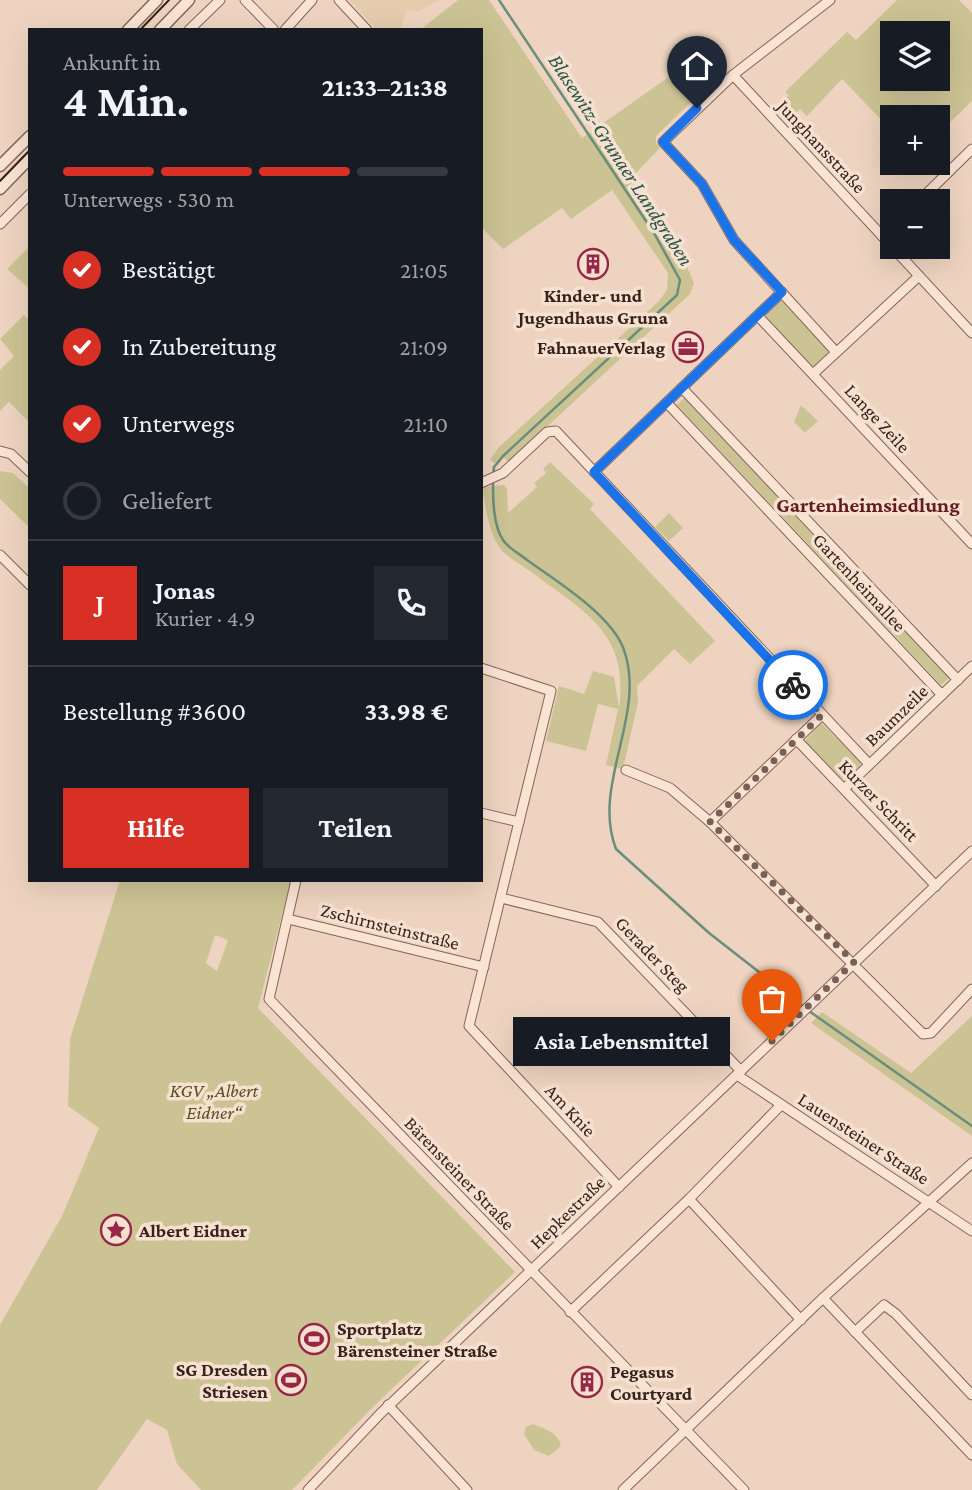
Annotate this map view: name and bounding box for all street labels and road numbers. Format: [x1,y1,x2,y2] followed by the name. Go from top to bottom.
[772,94,870,197] street label: Junghansstraße
[841,380,915,457] street label: Lange Zeile
[809,529,910,636] street label: Gartenheimallee
[861,680,932,750] street label: Baumzeile
[835,755,923,846] street label: Kurzer Schritt
[318,899,461,954] street label: Zschirnsteinstraße
[611,912,694,996] street label: Gerader Steg
[541,1080,600,1141] street label: Am Knie
[794,1088,933,1189] street label: Lauensteiner Straße
[400,1112,519,1234] street label: Bärensteiner Straße
[526,1171,609,1253] street label: Hepkestraße

